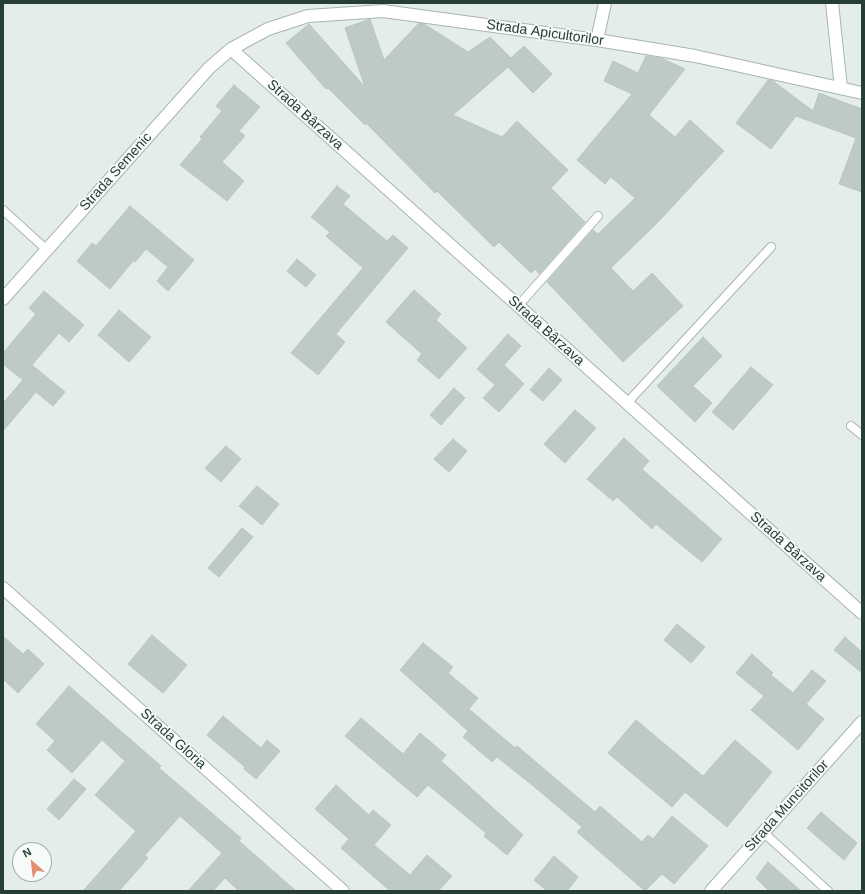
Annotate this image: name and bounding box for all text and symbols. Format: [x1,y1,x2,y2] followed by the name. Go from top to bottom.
[485,16,605,50] street label: Strada Apicultorilor
[264,76,346,154] street label: Strada Bârzava
[76,129,156,215] street label: Strada Semenic
[505,292,587,370] street label: Strada Bârzava
[747,508,829,586] street label: Strada Bârzava
[137,705,209,773] street label: Strada Gloria
[741,757,833,855] street label: Strada Muncitorilor
[12,842,52,882] north arrow
[21,845,33,859] text: N

